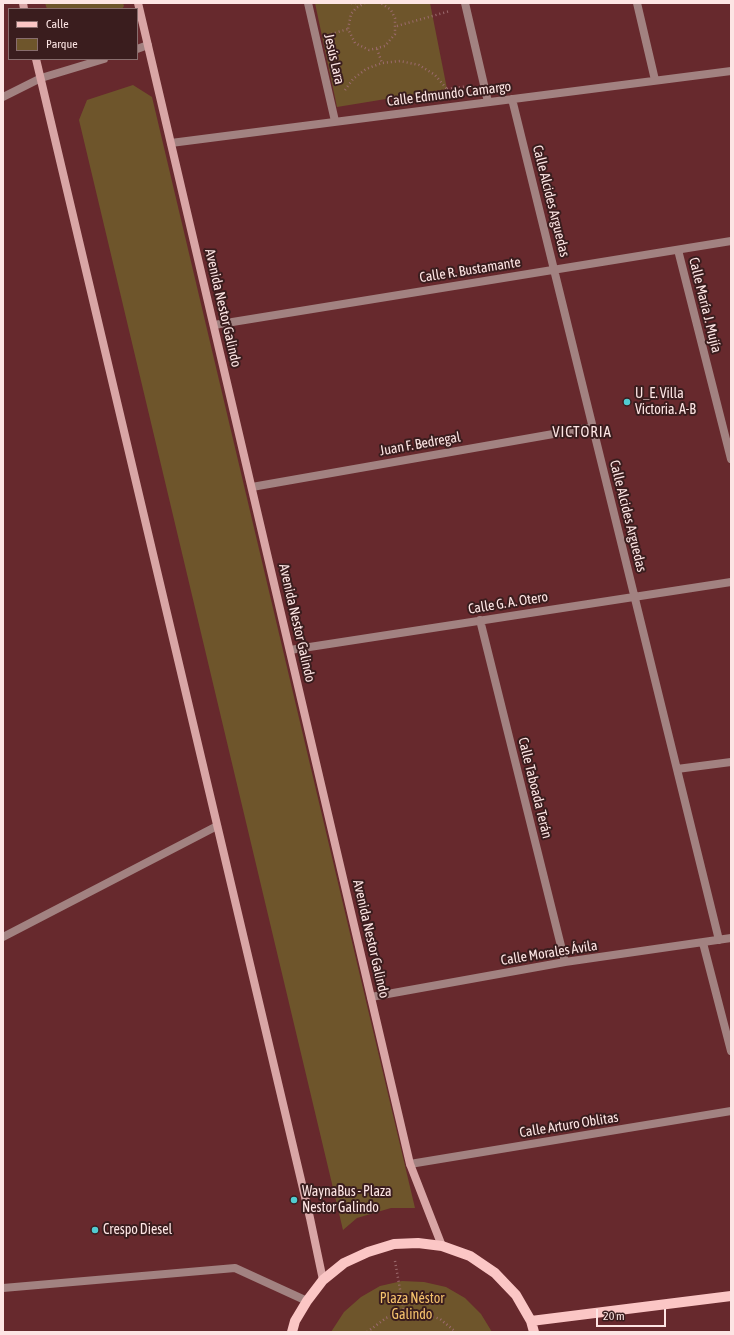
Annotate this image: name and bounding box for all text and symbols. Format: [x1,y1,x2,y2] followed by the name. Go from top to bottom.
[8,8,138,60] legend
[46,17,69,31] text: Calle
[320,32,348,86] street label: Jesús Lara
[46,37,78,51] text: Parque
[386,78,512,110] street label: Calle Edmundo Camargo
[529,143,573,259] street label: Calle Alcides Arguedas
[201,247,245,369] street label: Avenida Nestor Galindo
[418,254,522,286] street label: Calle R. Bustamante
[685,256,725,354] street label: Calle María J. Mujía
[635,386,696,418] place label: U_E. Villa Victoria. A-B
[622,397,632,407] marker: U_E. Villa Victoria. A-B
[552,423,612,441] district label: VICTORIA
[378,429,462,459] street label: Juan F. Bedregal
[606,458,650,574] street label: Calle Alcides Arguedas
[275,562,319,684] street label: Avenida Nestor Galindo
[467,588,549,618] street label: Calle G. A. Otero
[514,736,556,840] street label: Calle Taboada Terán
[349,878,393,1000] street label: Avenida Nestor Galindo
[500,937,598,969] street label: Calle Morales Ávila
[518,1109,620,1141] street label: Calle Arturo Oblitas
[302,1184,392,1216] place label: WaynaBus - Plaza Nestor Galindo
[289,1195,299,1205] marker: WaynaBus - Plaza Nestor Galindo
[103,1222,172,1238] place label: Crespo Diesel
[90,1225,100,1235] marker: Crespo Diesel
[380,1291,444,1324] park label: Plaza Néstor Galindo
[598,1301,668,1327] scale bar
[603,1309,625,1323] text: 20 m

